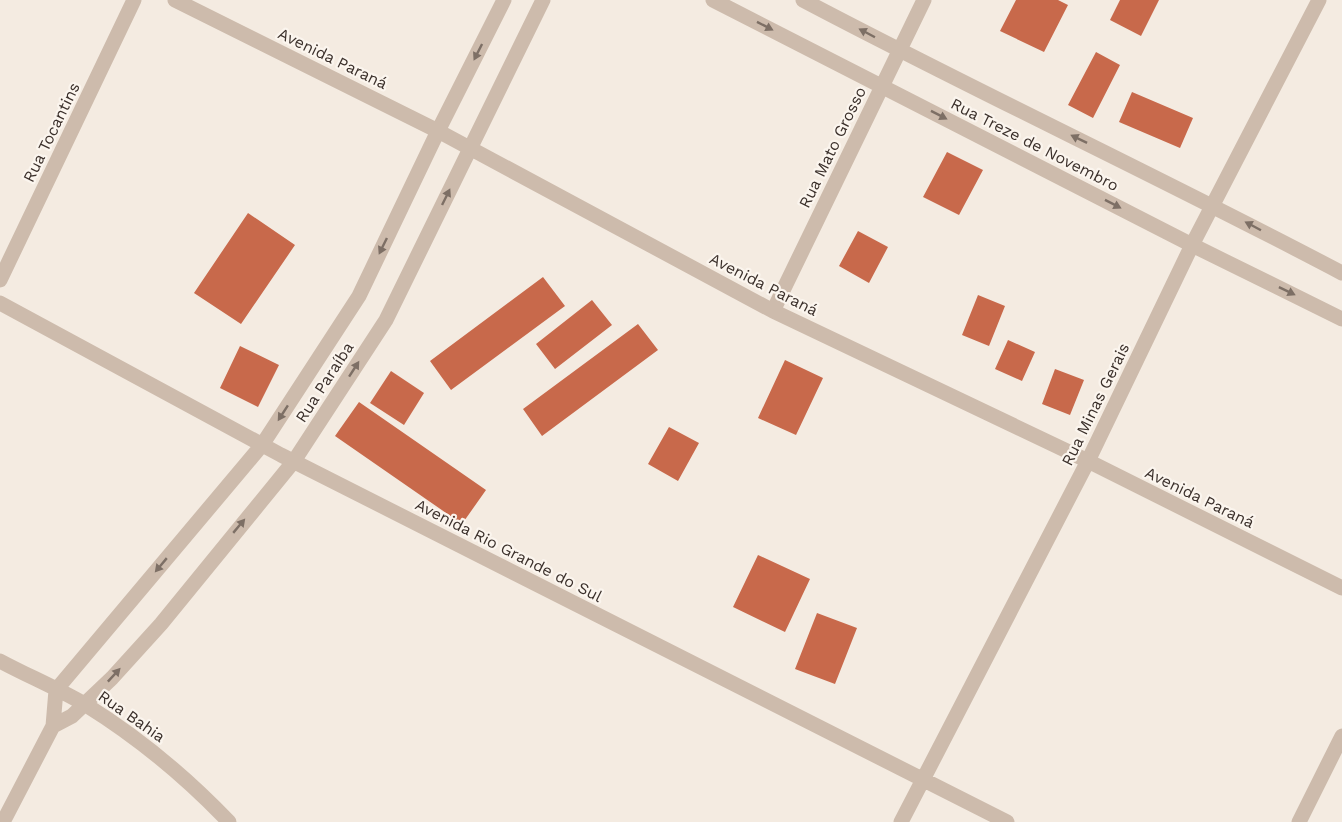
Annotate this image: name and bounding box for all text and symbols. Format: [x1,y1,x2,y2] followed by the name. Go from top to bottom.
[757,22,774,31] one-way arrow
[275,24,390,93] street label: Avenida Paraná
[858,28,875,38] one-way arrow
[473,44,482,61] one-way arrow
[19,79,84,185] street label: Rua Tocantins
[795,84,870,211] street label: Rua Mato Grosso
[948,94,1122,195] street label: Rua Treze de Novembro
[931,110,948,120] one-way arrow
[1070,134,1087,144] one-way arrow
[441,189,450,206] one-way arrow
[1104,199,1121,209] one-way arrow
[1244,221,1261,231] one-way arrow
[378,238,387,255] one-way arrow
[706,249,821,320] street label: Avenida Paraná
[1278,287,1295,296] one-way arrow
[291,339,357,426] street label: Rua Paraíba
[1058,340,1133,469] street label: Rua Minas Gerais
[348,361,359,377] one-way arrow
[277,405,288,421] one-way arrow
[1142,463,1257,532] street label: Avenida Paraná
[412,495,606,606] street label: Avenida Rio Grande do Sul
[232,519,245,534] one-way arrow
[154,557,167,573] one-way arrow
[107,668,121,683] one-way arrow
[95,686,169,746] street label: Rua Bahia

